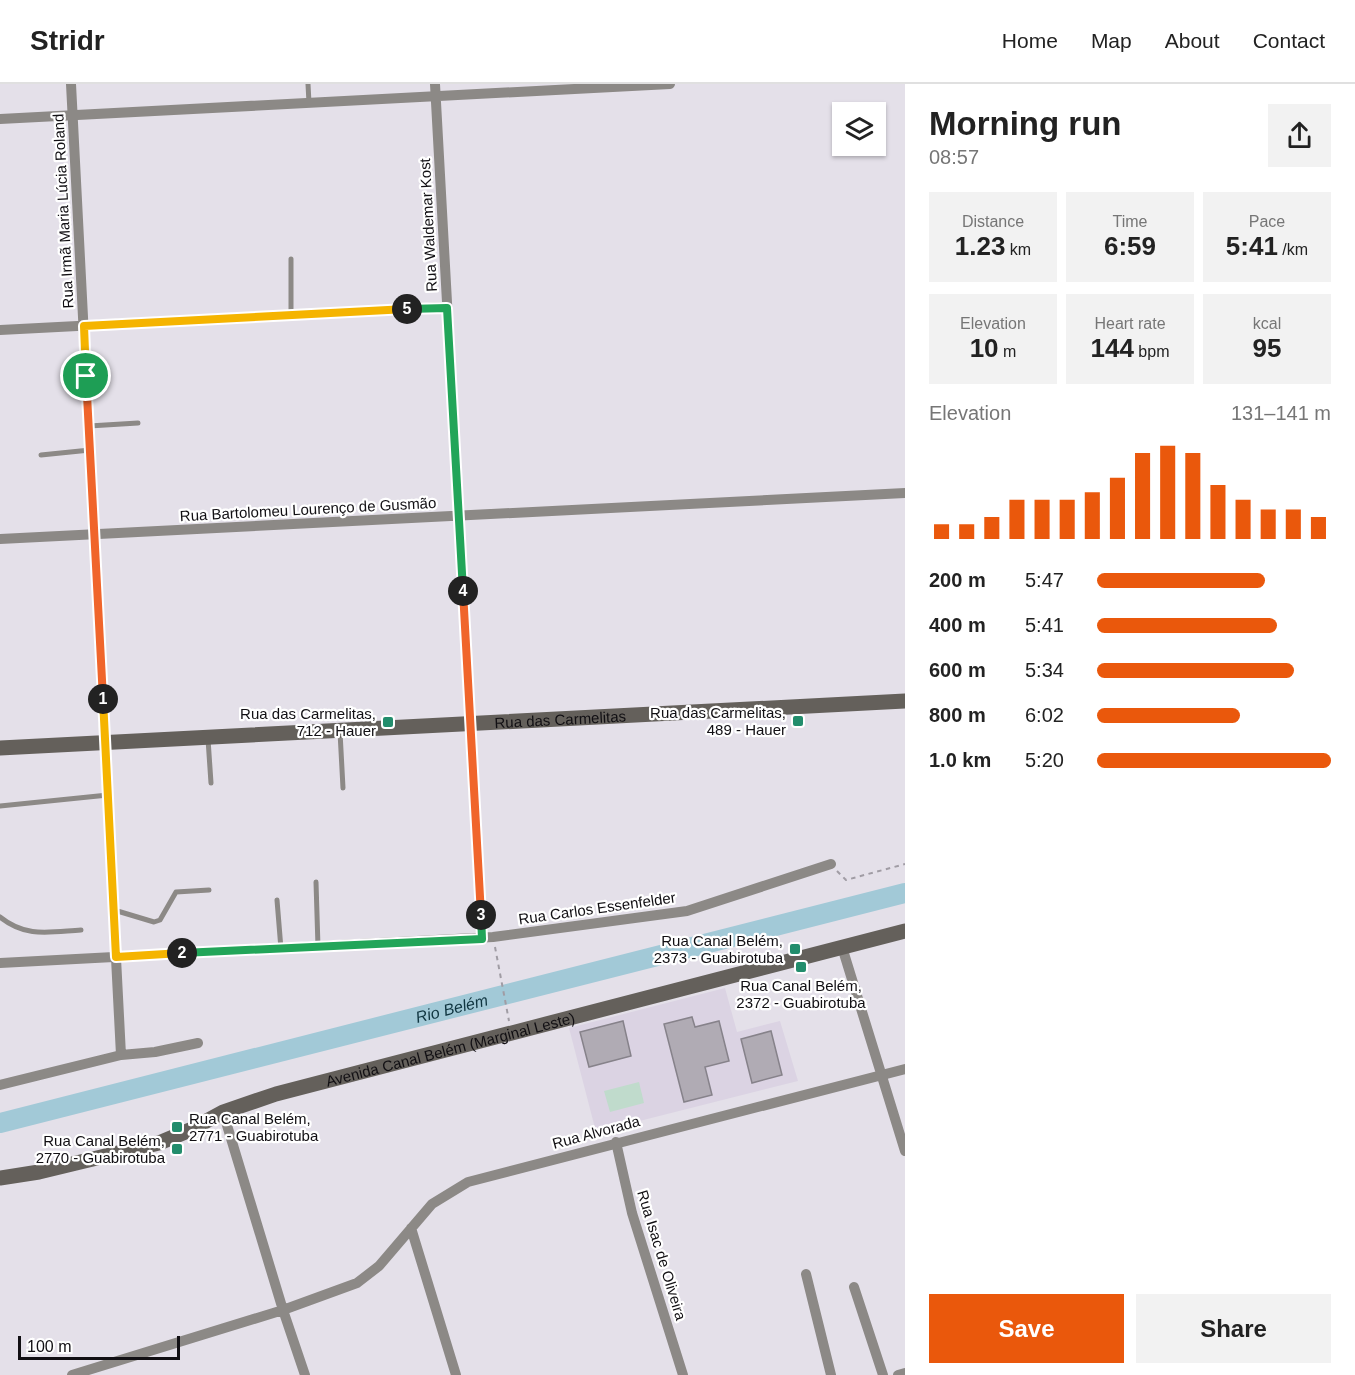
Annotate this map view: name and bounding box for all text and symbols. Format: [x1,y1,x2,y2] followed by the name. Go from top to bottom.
[30,25,105,56] text: Stridr
[1002,29,1058,52] text: Home
[1091,29,1132,52] text: Map
[1165,29,1220,52] text: About
[1253,29,1325,52] text: Contact
[832,102,886,156] map controls
[832,102,886,156] button: layers
[1268,104,1331,167] button: share
[929,105,1121,142] text: Morning run
[49,113,77,309] street label: Rua Irmã Maria Lúcia Roland
[929,146,979,168] text: 08:57
[416,157,440,292] street label: Rua Waldemar Kost
[962,213,1024,230] text: Distance
[1113,213,1147,230] text: Time
[1249,213,1285,230] text: Pace
[955,231,1005,261] text: 1.23
[1104,231,1156,261] text: 6:59
[1226,231,1278,261] text: 5:41
[1005,241,1031,258] text: km
[1278,241,1308,258] text: /km
[392,294,422,324] pin: 5
[403,300,411,317] text: 5
[960,315,1026,332] text: Elevation
[1094,315,1166,332] text: Heart rate
[1253,315,1281,332] text: kcal
[970,333,999,363] text: 10
[1091,333,1134,363] text: 144
[1253,333,1281,363] text: 95
[999,343,1016,360] text: m
[1134,343,1169,360] text: bpm
[60,350,111,401] pin
[69,359,102,392] icon: arrive
[929,402,1011,424] text: Elevation
[1231,402,1331,424] text: 131–141 m
[179,494,437,524] street label: Rua Bartolomeu Lourenço de Gusmão
[929,569,986,591] text: 200 m
[1025,569,1064,591] text: 5:47
[448,576,478,606] pin: 4
[459,582,467,599] text: 4
[929,614,986,636] text: 400 m
[1025,614,1064,636] text: 5:41
[929,659,986,681] text: 600 m
[1025,659,1064,681] text: 5:34
[88,684,118,714] pin: 1
[99,690,107,707] text: 1
[650,704,786,738] place label: Rua das Carmelitas, 489 - Hauer
[929,704,986,726] text: 800 m
[1025,704,1064,726] text: 6:02
[240,705,376,739] place label: Rua das Carmelitas, 712 - Hauer
[494,707,626,731] street label: Rua das Carmelitas
[791,714,805,728] marker: Rua das Carmelitas, 489 - Hauer
[381,715,395,729] marker: Rua das Carmelitas, 712 - Hauer
[929,749,991,771] text: 1.0 km
[1025,749,1064,771] text: 5:20
[517,889,677,927] street label: Rua Carlos Essenfelder
[466,900,496,930] pin: 3
[477,906,485,923] text: 3
[654,932,784,966] place label: Rua Canal Belém, 2373 - Guabirotuba
[167,938,197,968] pin: 2
[788,942,802,956] marker: Rua Canal Belém, 2373 - Guabirotuba
[178,944,186,961] text: 2
[794,960,808,974] marker: Rua Canal Belém, 2372 - Guabirotuba
[736,977,866,1011] place label: Rua Canal Belém, 2372 - Guabirotuba
[414,991,490,1026] water label: Rio Belém
[324,1008,577,1089] street label: Avenida Canal Belém (Marginal Leste)
[189,1110,319,1144] place label: Rua Canal Belém, 2771 - Guabirotuba
[550,1112,642,1152] street label: Rua Alvorada
[170,1120,184,1134] marker: Rua Canal Belém, 2771 - Guabirotuba
[36,1132,166,1166] place label: Rua Canal Belém, 2770 - Guabirotuba
[170,1142,184,1156] marker: Rua Canal Belém, 2770 - Guabirotuba
[634,1188,690,1323] street label: Rua Isac de Oliveira
[929,1294,1124,1363] button: Save
[1136,1294,1331,1363] button: Share
[18,1333,180,1360] scale bar
[27,1338,71,1355] text: 100 m

